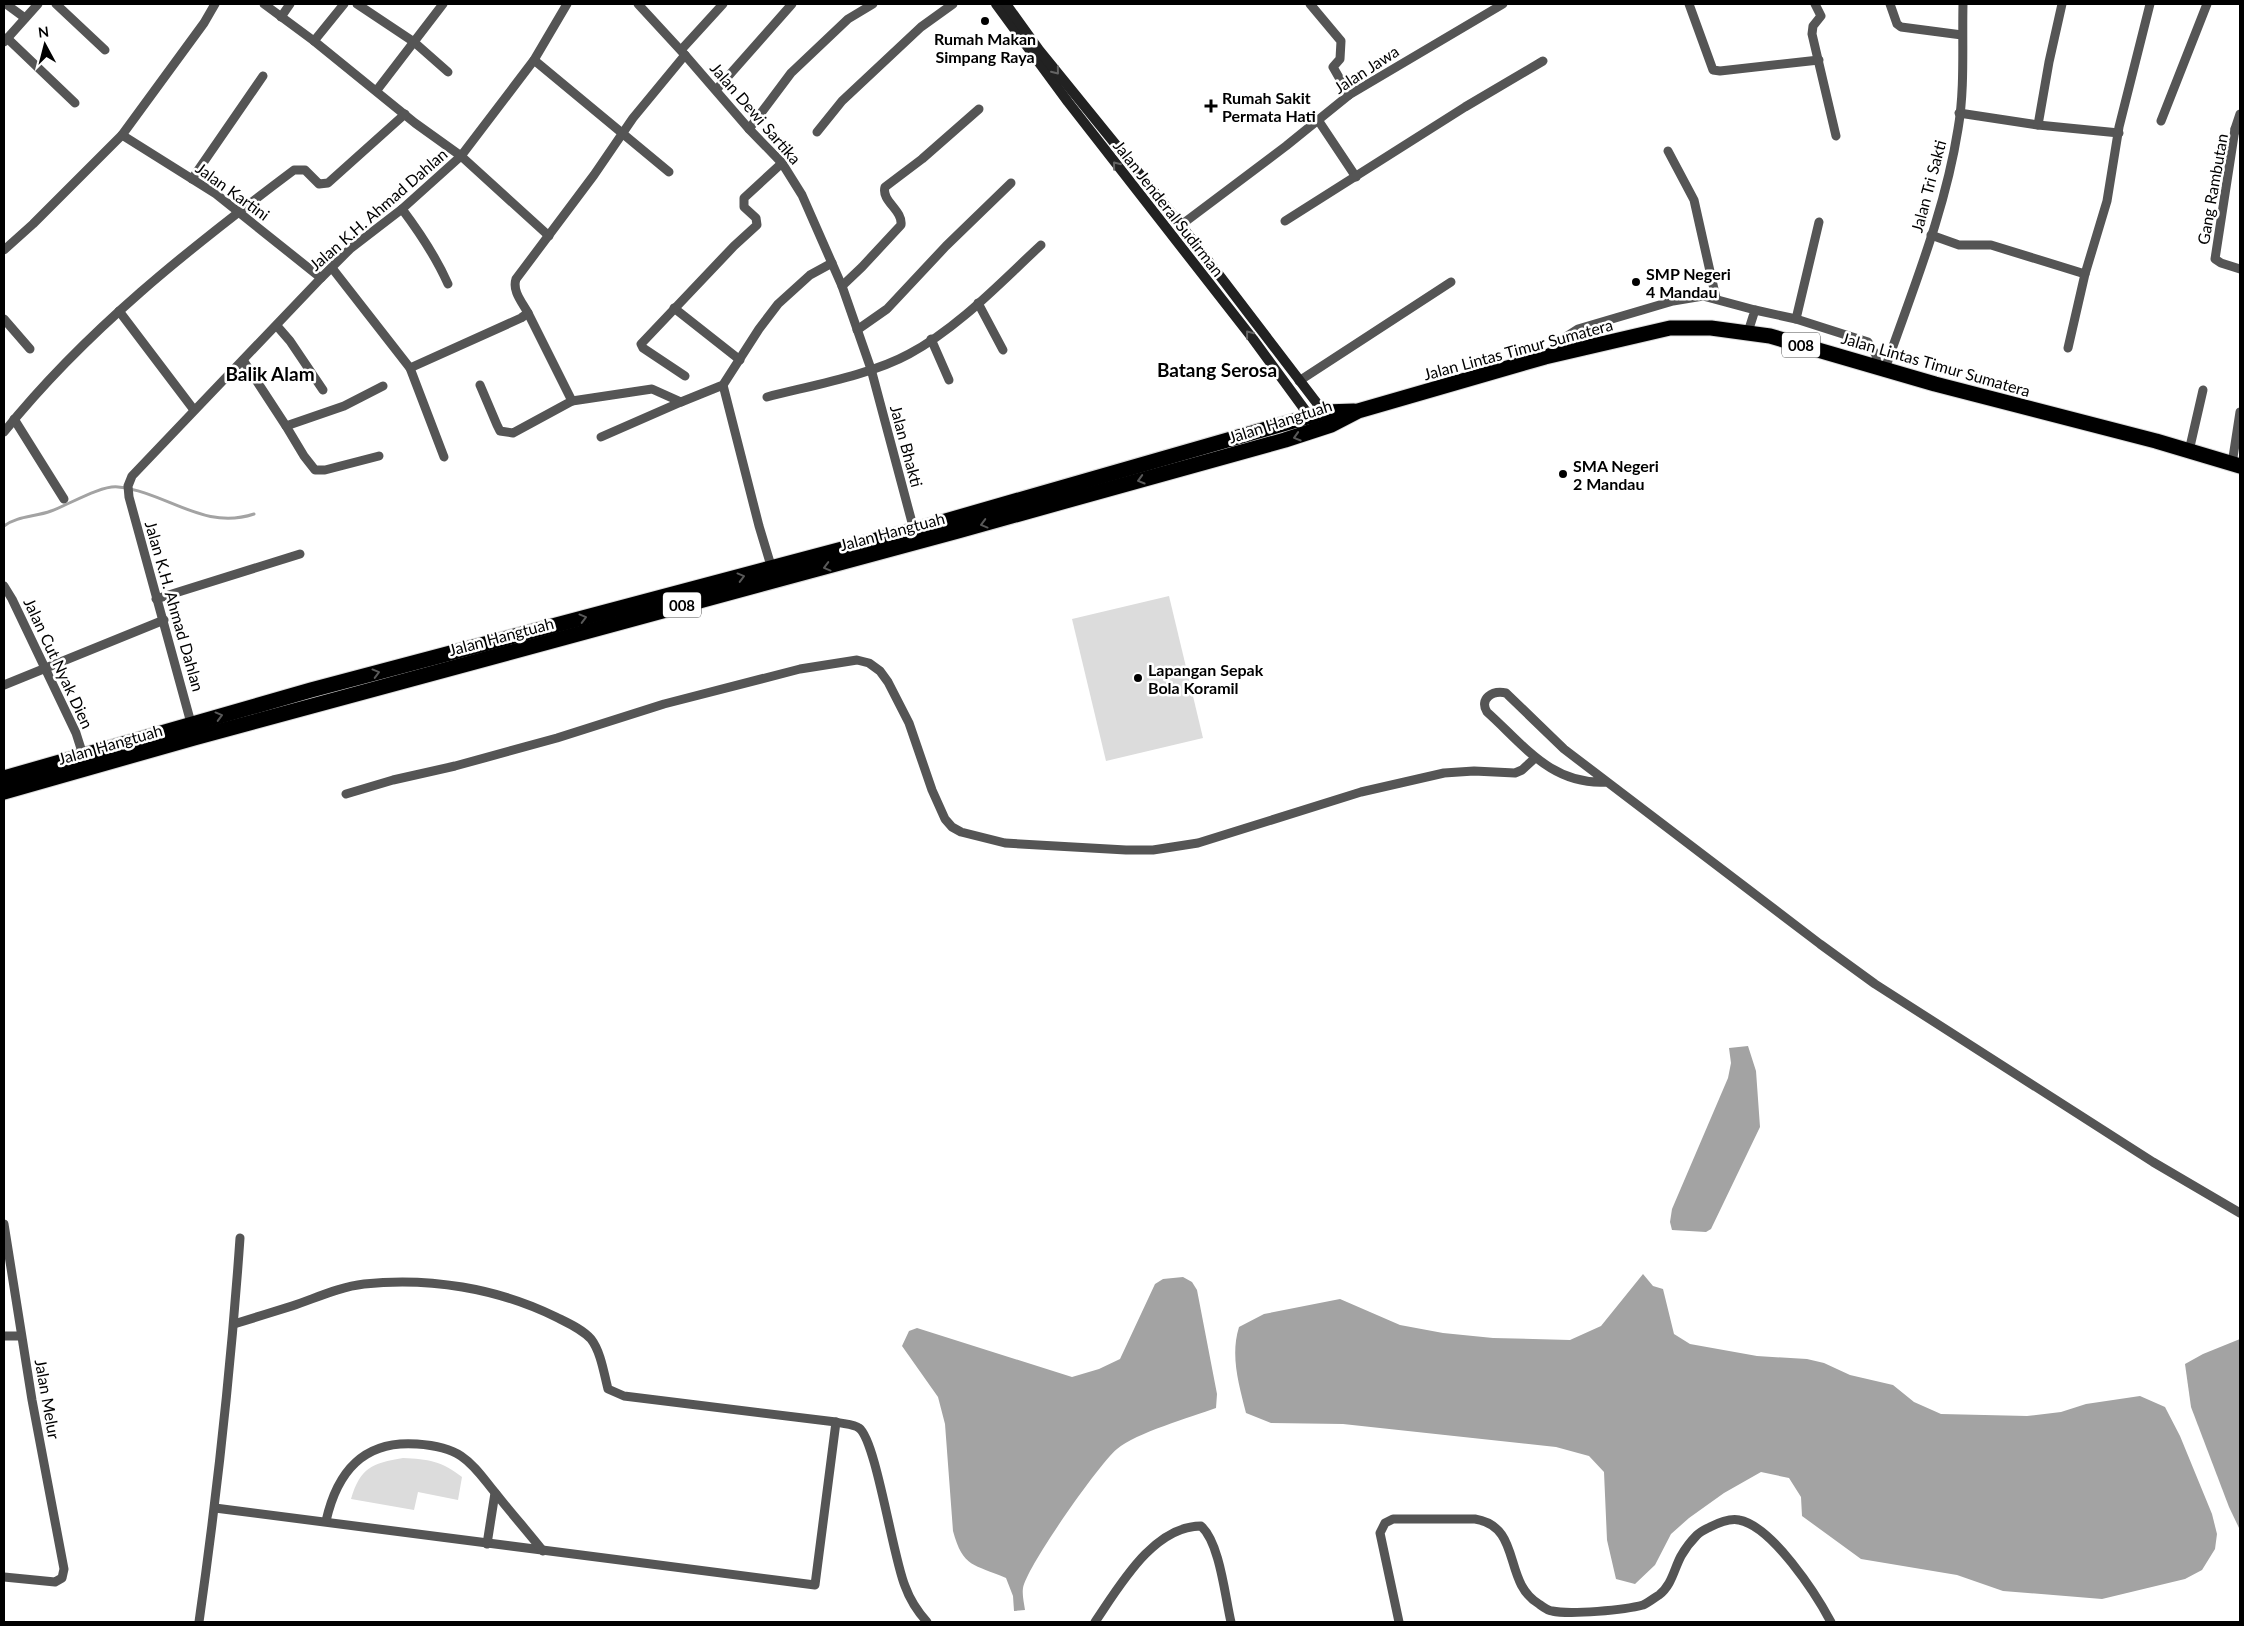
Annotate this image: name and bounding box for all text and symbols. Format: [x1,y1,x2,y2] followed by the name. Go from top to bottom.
[979,15,991,27] marker: Rumah Makan Simpang Raya
[20,20,70,70] north arrow
[37,23,50,41] text: N
[934,29,1036,66] place label: Rumah Makan Simpang Raya
[1330,41,1402,97] street label: Jalan Jawa
[707,58,805,168] street label: Jalan Dewi Sartika
[1051,65,1059,74] one-way arrow
[1222,88,1316,125] place label: Rumah Sakit Permata Hati
[1204,99,1218,113] marker: Rumah Sakit Permata Hati
[2193,132,2231,246] street label: Gang Rambutan
[1110,136,1228,280] street label: Jalan Jenderal Sudirman
[1907,138,1949,234] street label: Jalan Tri Sakti
[305,144,451,274] street label: Jalan K.H. Ahmad Dahlan
[193,158,273,224] street label: Jalan Kartini
[1114,162,1122,171] one-way arrow
[1646,264,1731,301] place label: SMP Negeri 4 Mandau
[1630,276,1642,288] marker: SMP Negeri 4 Mandau
[1421,315,1615,383] street label: Jalan Lintas Timur Sumatera
[1839,328,2033,400] street label: Jalan Lintas Timur Sumatera
[1247,331,1255,340] one-way arrow
[1782,332,1820,358] road number: 008
[1157,358,1277,381] district label: Batang Serosa
[225,362,315,385] district label: Balik Alam
[1226,395,1334,447] street label: Jalan Hangtuah
[887,403,927,489] street label: Jalan Bhakti
[1293,431,1302,441] one-way arrow
[1573,456,1659,493] place label: SMA Negeri 2 Mandau
[1557,468,1569,480] marker: SMA Negeri 2 Mandau
[1137,475,1145,485] one-way arrow
[837,508,947,554] street label: Jalan Hangtuah
[142,519,208,693] street label: Jalan K.H. Ahmad Dahlan
[981,519,989,529] one-way arrow
[824,561,832,571] one-way arrow
[736,572,745,583] one-way arrow
[663,592,701,618] road number: 008
[20,595,98,731] street label: Jalan Cut Nyak Dien
[446,613,556,659] street label: Jalan Hangtuah
[579,614,587,624] one-way arrow
[1148,660,1264,697] place label: Lapangan Sepak Bola Koramil
[371,669,379,679] one-way arrow
[1132,672,1144,684] marker: Lapangan Sepak Bola Koramil
[214,711,223,722] one-way arrow
[56,720,164,768] street label: Jalan Hangtuah
[32,1358,64,1441] street label: Jalan Melur

